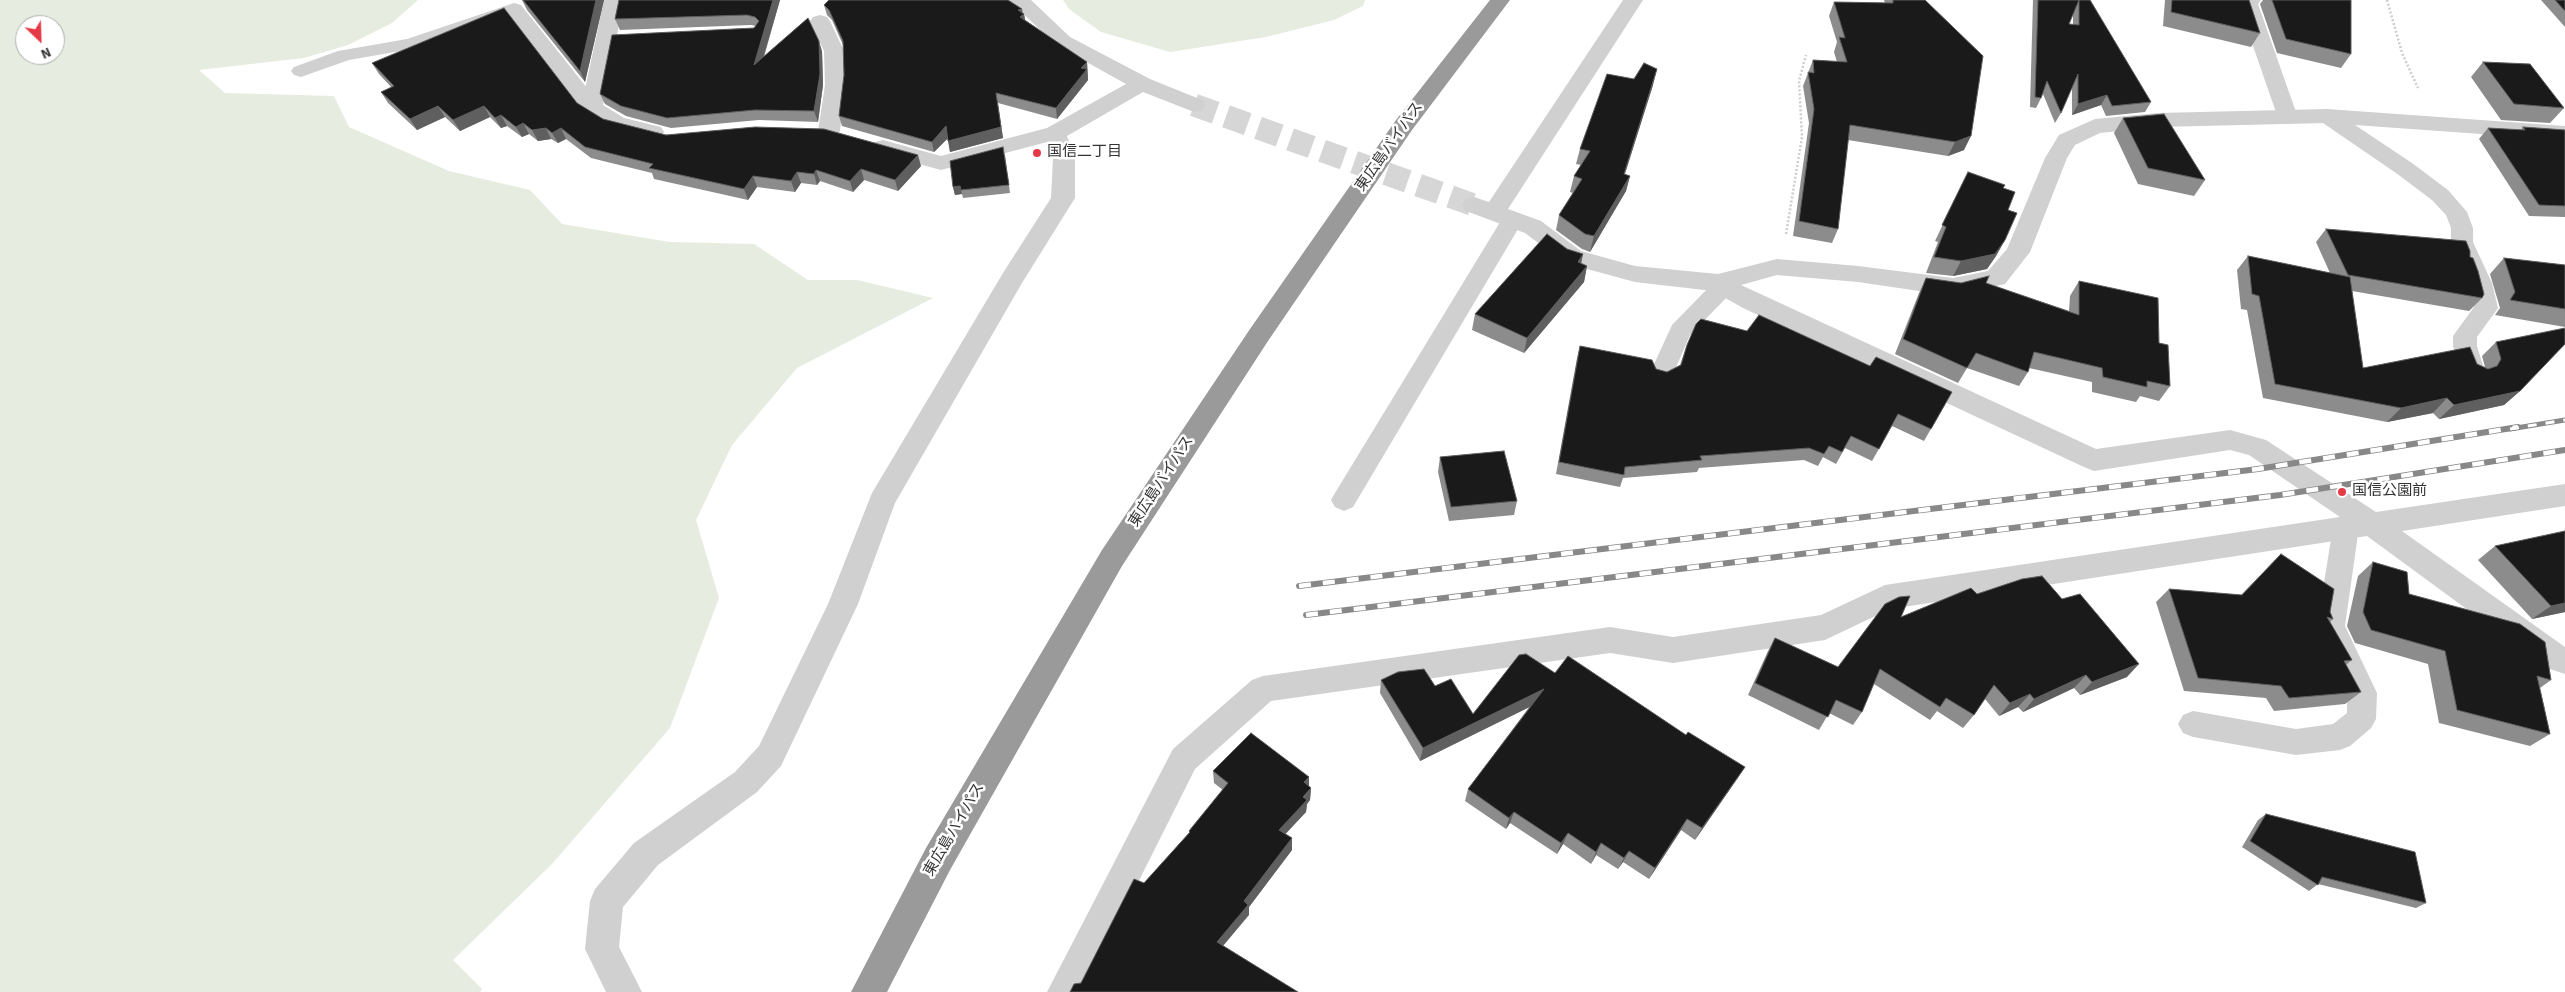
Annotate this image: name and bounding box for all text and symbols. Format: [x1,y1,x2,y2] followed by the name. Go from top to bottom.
[15,15,65,65] north arrow
[37,42,54,64] text: N
[1353,99,1427,195] street label: 東広島バイパス
[1047,144,1122,162] place label: 国信二丁目
[1031,147,1043,159] marker: 国信二丁目
[1126,433,1198,531] street label: 東広島バイパス
[2352,483,2427,501] place label: 国信公園前
[2336,486,2348,498] marker: 国信公園前
[921,780,989,880] street label: 東広島バイパス

